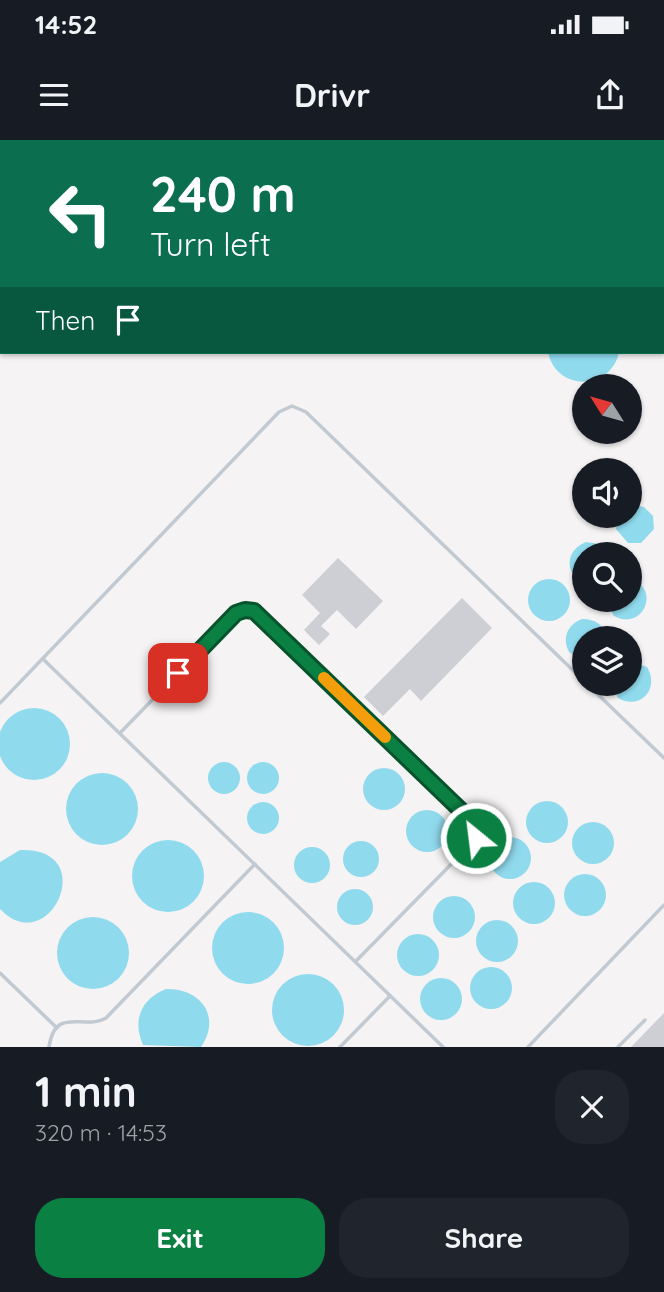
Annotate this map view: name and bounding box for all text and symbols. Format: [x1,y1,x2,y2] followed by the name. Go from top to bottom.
[35,8,97,41] text: 14:52
[294,75,370,115] text: Drivr
[35,76,73,114] icon: menu
[591,76,629,114] icon: share
[150,163,296,224] text: 240 m
[35,168,126,259] icon: left
[150,224,271,264] text: Turn left
[109,301,147,339] icon: arrive
[35,304,95,337] text: Then
[572,374,642,444] north arrow
[572,374,642,696] map controls
[572,458,642,528] button: sound
[572,542,642,612] button: search
[572,626,642,696] button: layers
[148,643,208,703] pin
[159,654,197,692] icon: arrive
[439,801,513,875] position arrow
[35,1065,137,1118] text: 1 min
[555,1070,629,1144] button: close
[35,1118,167,1147] text: 320 m · 14:53
[35,1198,325,1278] button: Exit
[339,1198,629,1278] button: Share

